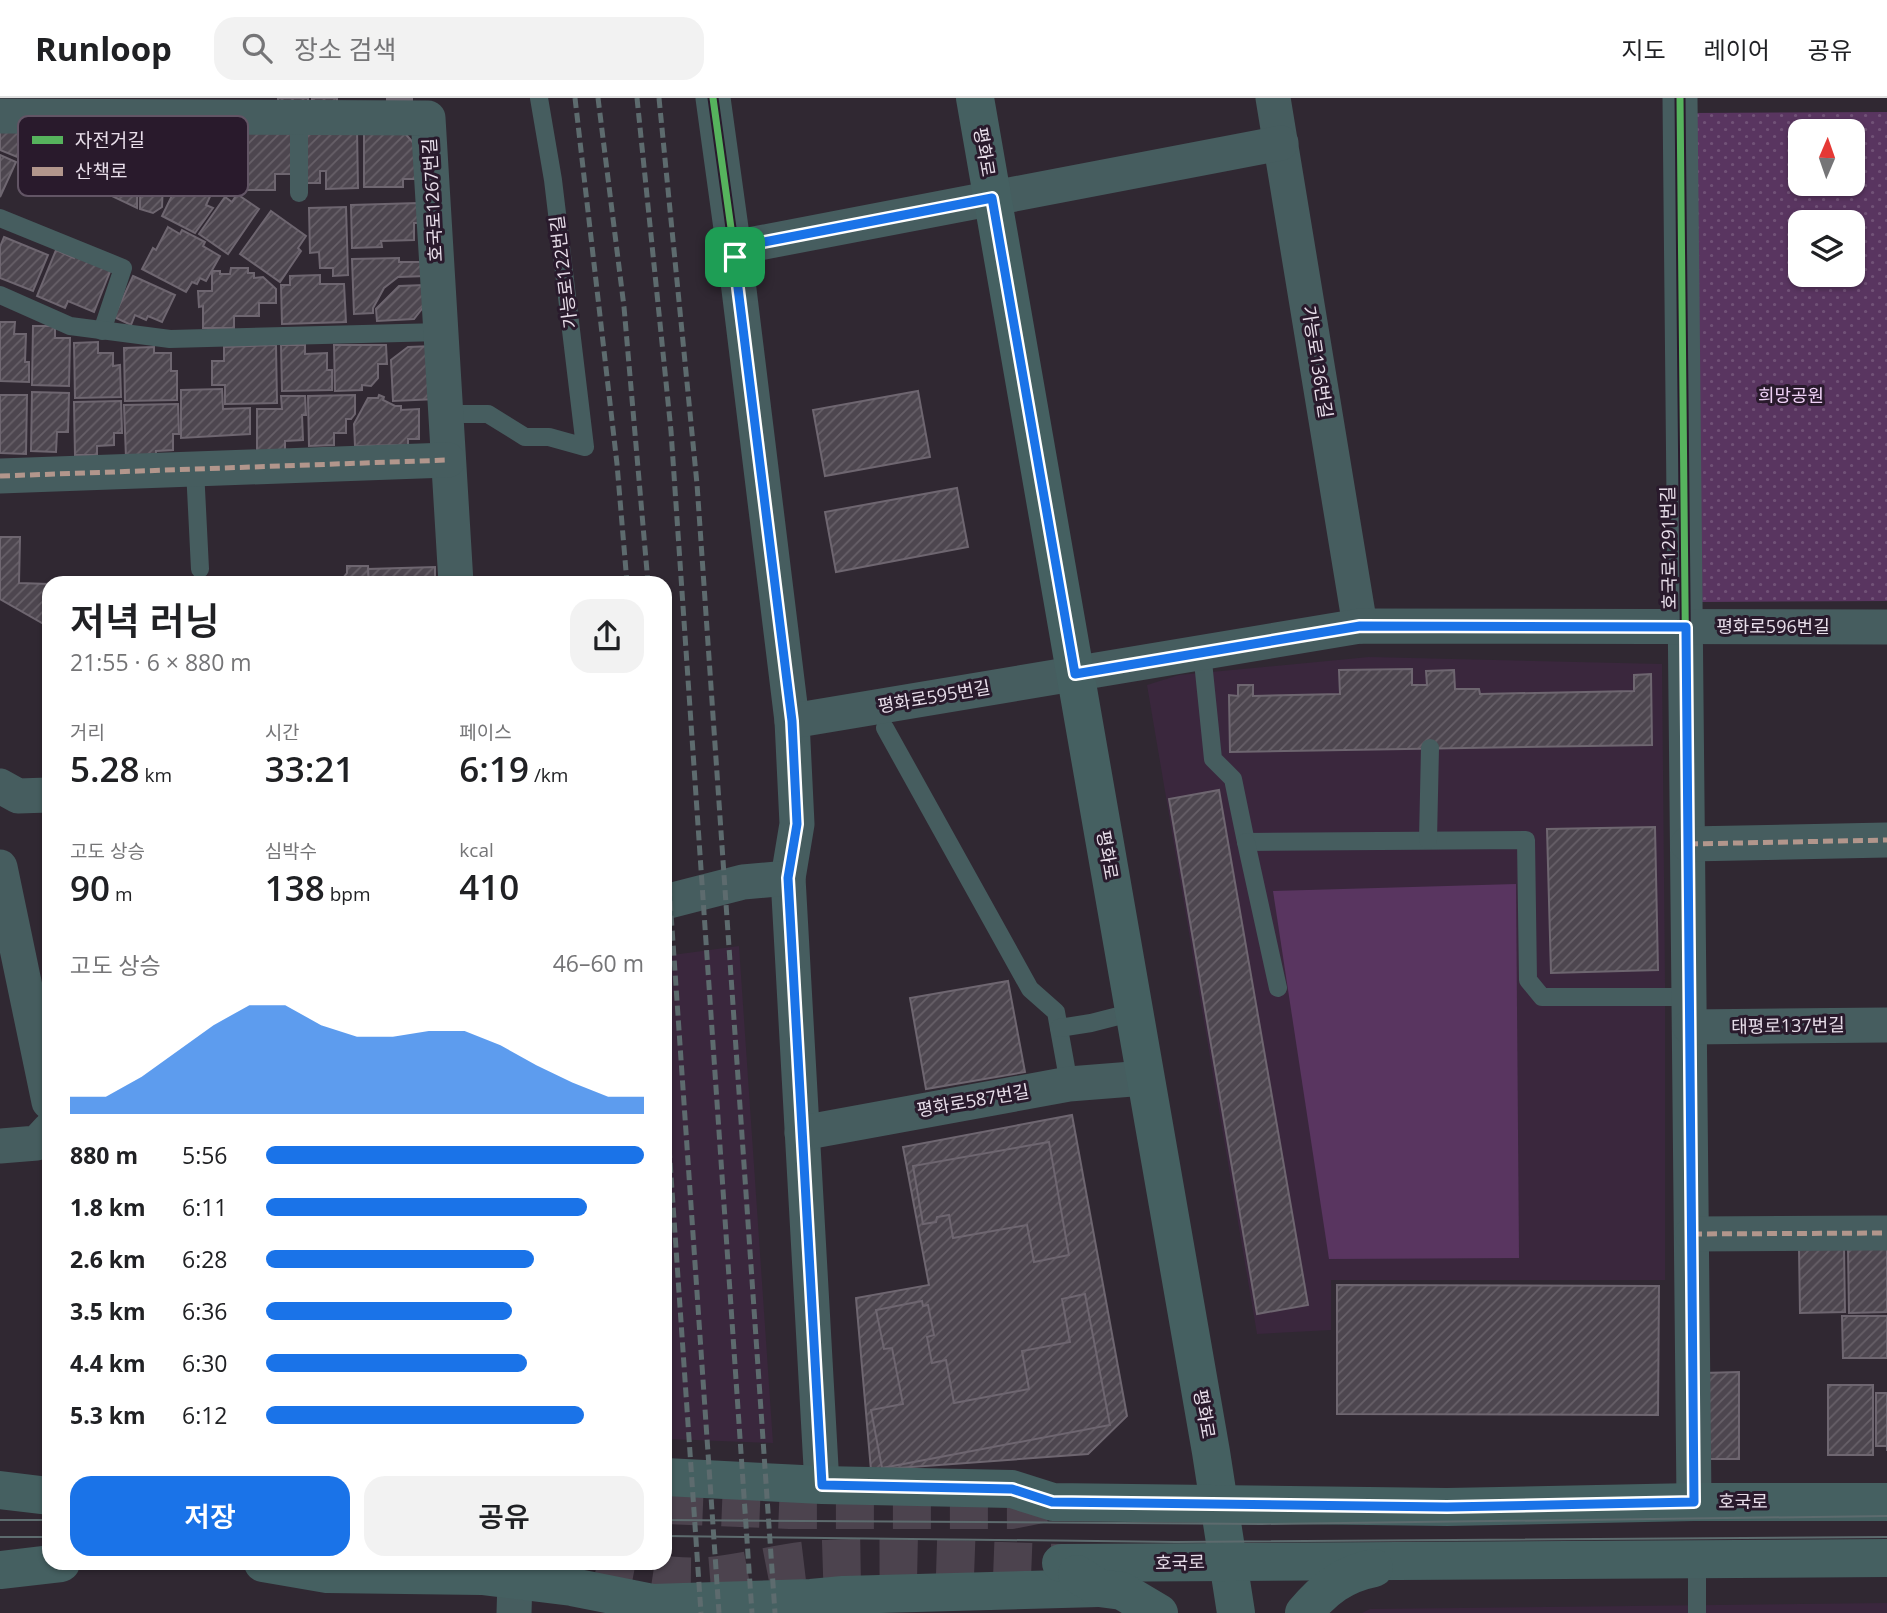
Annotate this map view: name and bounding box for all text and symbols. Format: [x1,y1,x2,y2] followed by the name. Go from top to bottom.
[214,17,704,80] search box
[35,26,172,71] text: Runloop
[238,29,276,67] icon: search
[294,31,396,67] text: 장소 검색
[1621,33,1666,66] text: 지도
[1704,33,1770,66] text: 레이어
[1808,33,1852,66] text: 공유
[18,116,248,196] legend
[1788,119,1866,196] north arrow
[1788,119,1865,287] map controls
[969,125,1001,178] street label: 평화로
[75,127,145,153] text: 자전거길
[417,138,447,263] street label: 호국로1267번길
[75,158,127,184] text: 산책로
[1788,210,1865,287] button: layers
[544,214,582,330] street label: 가능로122번길
[705,227,765,287] pin
[716,238,754,276] icon: arrive
[1297,304,1339,420] street label: 가능로136번길
[1758,383,1824,407] park label: 희망공원
[1655,486,1681,610] street label: 호국로1291번길
[70,594,220,646] text: 저녁 러닝
[570,599,644,673] button: share
[1716,614,1830,638] street label: 평화로596번길
[70,646,252,678] text: 21:55 · 6 × 880 m
[876,674,992,718] street label: 평화로595번길
[70,719,105,745] text: 거리
[265,719,300,745] text: 시간
[459,719,512,745] text: 페이스
[70,745,140,792] text: 5.28
[265,745,354,792] text: 33:21
[459,745,529,792] text: 6:19
[140,762,172,788] text: km
[529,762,568,788] text: /km
[1092,828,1124,881] street label: 평화로
[459,837,494,863] text: kcal
[70,838,145,864] text: 고도 상승
[265,838,317,864] text: 심박수
[459,863,519,910] text: 410
[70,864,110,911] text: 90
[265,864,325,911] text: 138
[110,881,133,907] text: m
[325,881,370,907] text: bpm
[553,947,644,979] text: 46–60 m
[70,949,161,981] text: 고도 상승
[1731,1012,1845,1038] street label: 태평로137번길
[915,1078,1031,1122] street label: 평화로587번길
[70,1139,138,1171] text: 880 m
[182,1139,228,1171] text: 5:56
[70,1191,146,1223] text: 1.8 km
[182,1191,228,1223] text: 6:11
[70,1243,146,1275] text: 2.6 km
[182,1243,228,1275] text: 6:28
[70,1295,146,1327] text: 3.5 km
[182,1295,228,1327] text: 6:36
[70,1347,146,1379] text: 4.4 km
[182,1347,228,1379] text: 6:30
[1189,1387,1221,1440] street label: 평화로
[70,1399,146,1431] text: 5.3 km
[182,1399,228,1431] text: 6:12
[70,1476,350,1556] button: 저장
[364,1476,644,1556] button: 공유
[1718,1489,1768,1513] street label: 호국로
[1155,1550,1205,1574] street label: 호국로

